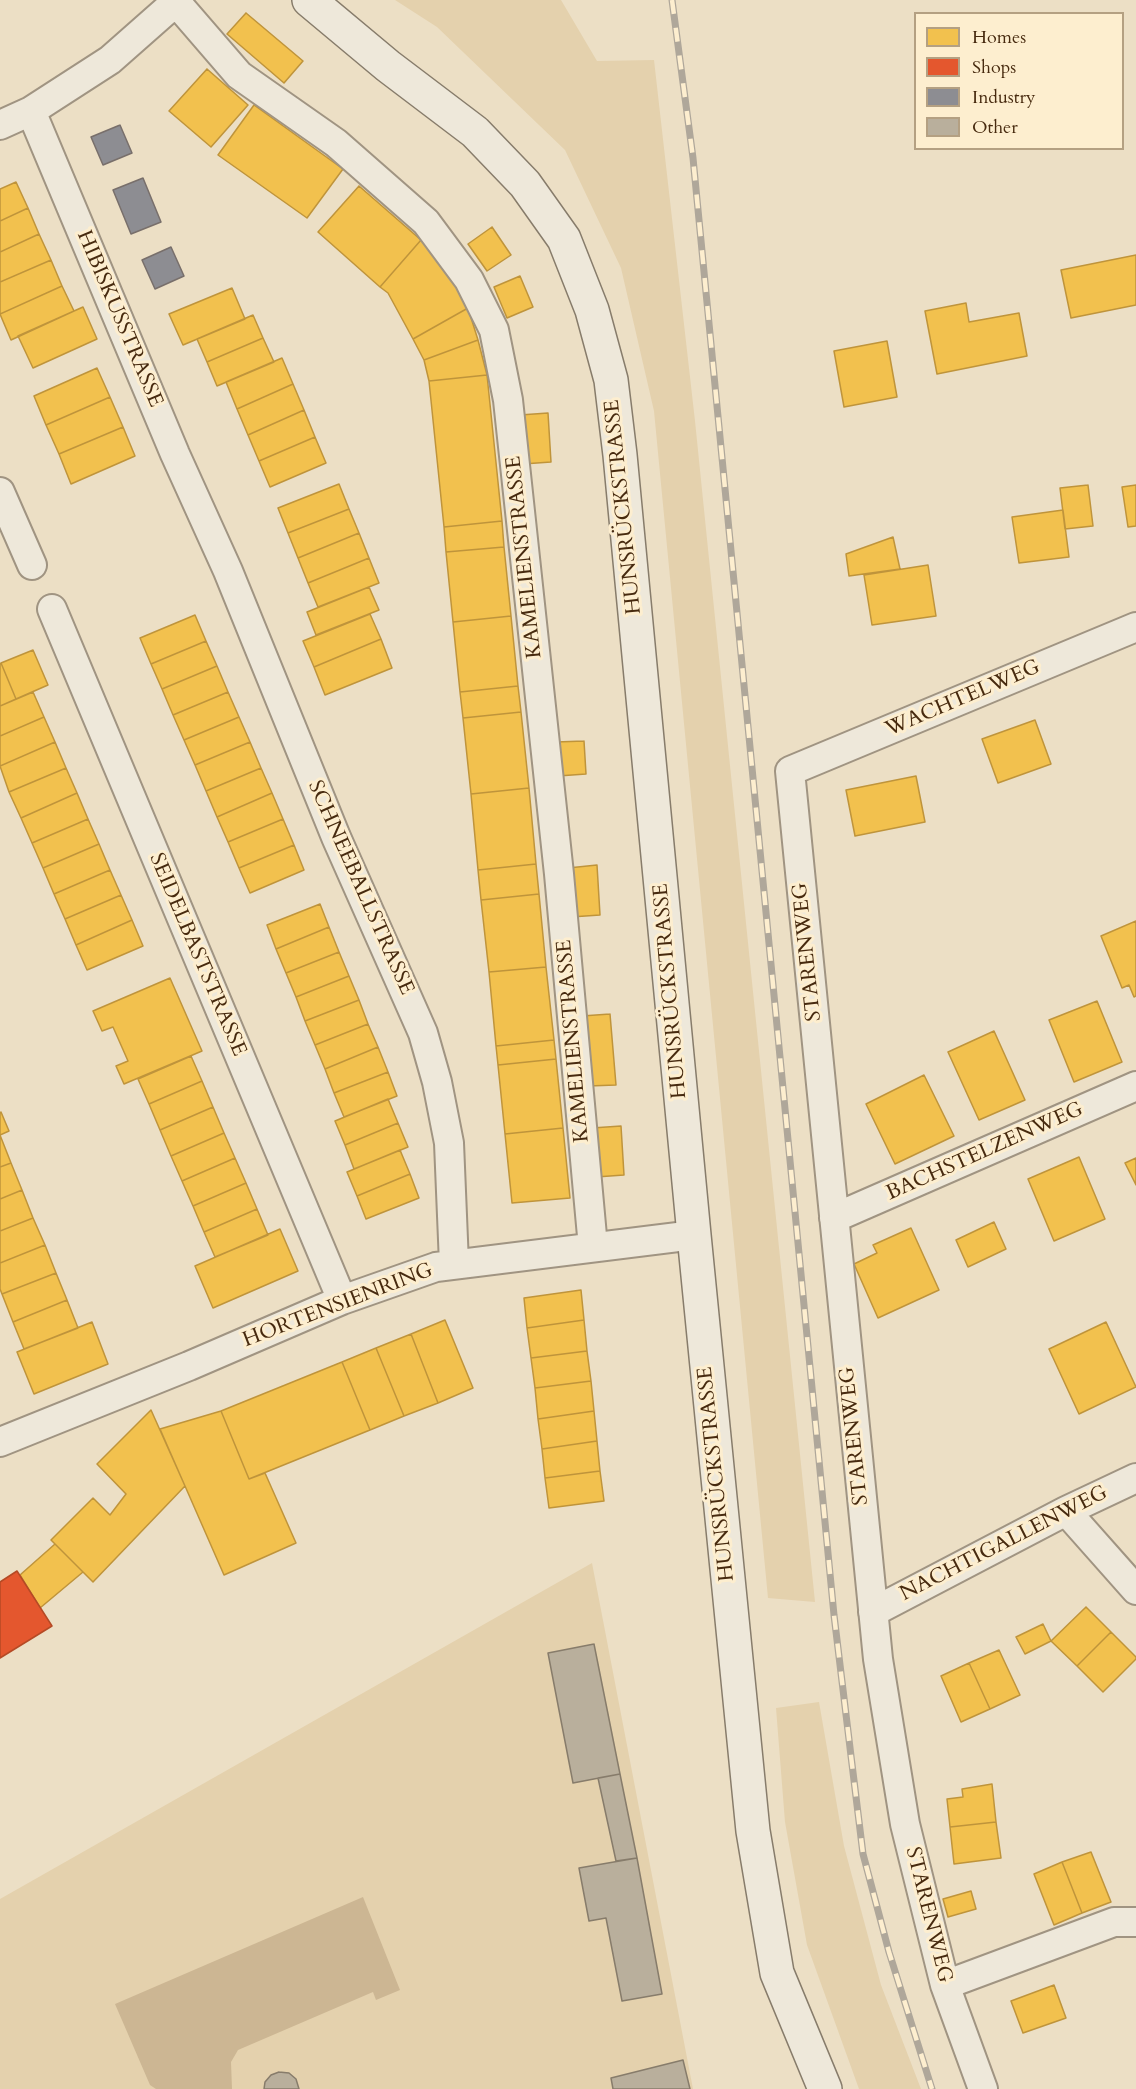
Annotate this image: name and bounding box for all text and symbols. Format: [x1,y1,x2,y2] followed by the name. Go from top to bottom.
[914,12,1124,150] legend
[972,25,1026,50] text: Homes
[972,55,1016,80] text: Shops
[972,85,1036,110] text: Industry
[972,115,1018,140] text: Other
[70,227,168,411] street label: HIBISKUSSTRASSE
[600,398,648,616] street label: HUNSRÜCKSTRASSE
[502,455,548,659] street label: KAMELIENSTRASSE
[882,655,1044,743] street label: WACHTELWEG
[301,777,419,999] street label: SCHNEEBALLSTRASSE
[143,850,251,1060] street label: SEIDELBASTSTRASSE
[649,882,693,1100] street label: HUNSRÜCKSTRASSE
[788,882,828,1022] street label: STARENWEG
[553,939,595,1143] street label: KAMELIENSTRASSE
[883,1097,1087,1207] street label: BACHSTELZENWEG
[239,1258,437,1354] street label: HORTENSIENRING
[693,1365,741,1583] street label: HUNSRÜCKSTRASSE
[835,1366,875,1506] street label: STARENWEG
[896,1481,1112,1607] street label: NACHTIGALLENWEG
[899,1844,957,1986] street label: STARENWEG

